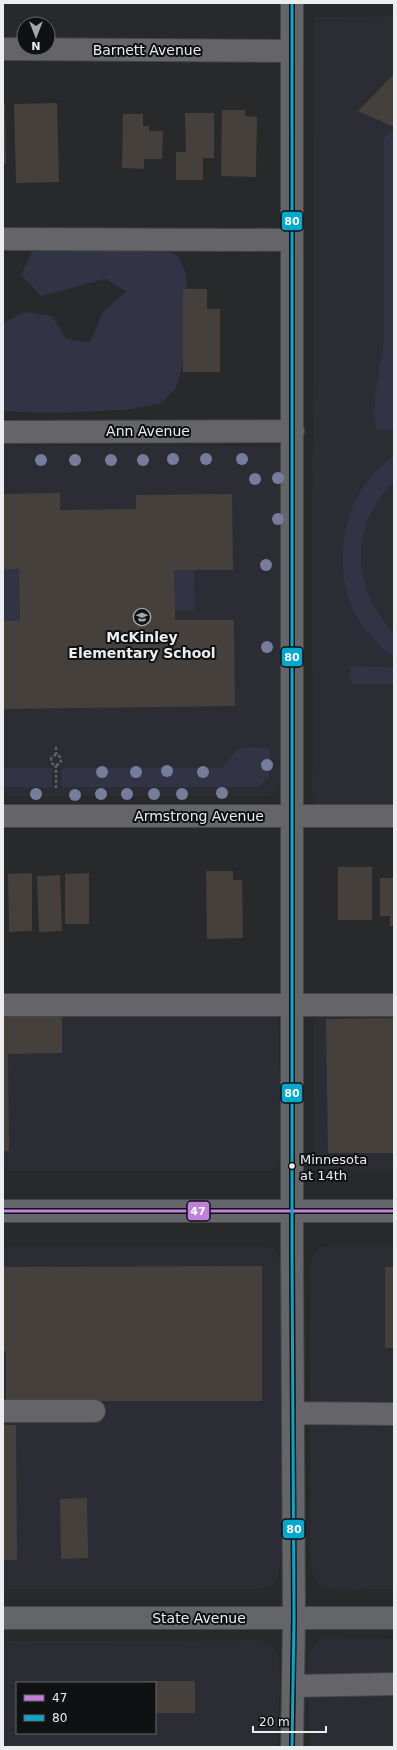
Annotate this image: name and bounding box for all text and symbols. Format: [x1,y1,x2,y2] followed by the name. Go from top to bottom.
[16,16,56,56] north arrow
[31,39,41,52] text: N
[93,42,201,58] street label: Barnett Avenue
[281,211,303,231] line badge: 80
[284,215,300,228] text: 80
[106,423,190,439] street label: Ann Avenue
[132,607,152,627] school or university icon: McKinley Elementary School
[68,629,216,661] place label: McKinley Elementary School
[281,647,303,667] line badge: 80
[284,651,300,664] text: 80
[134,808,264,824] street label: Armstrong Avenue
[281,1083,303,1103] line badge: 80
[284,1087,300,1100] text: 80
[300,1152,367,1183] place label: Minnesota at 14th
[287,1161,297,1171] marker: Minnesota at 14th
[187,1201,210,1221] line badge: 47
[190,1205,206,1218] text: 47
[282,1519,305,1539] line badge: 80
[286,1523,302,1536] text: 80
[152,1610,246,1626] street label: State Avenue
[16,1682,156,1734] legend
[52,1691,67,1705] text: 47
[253,1708,326,1734] scale bar
[52,1711,67,1725] text: 80
[259,1715,290,1729] text: 20 m

